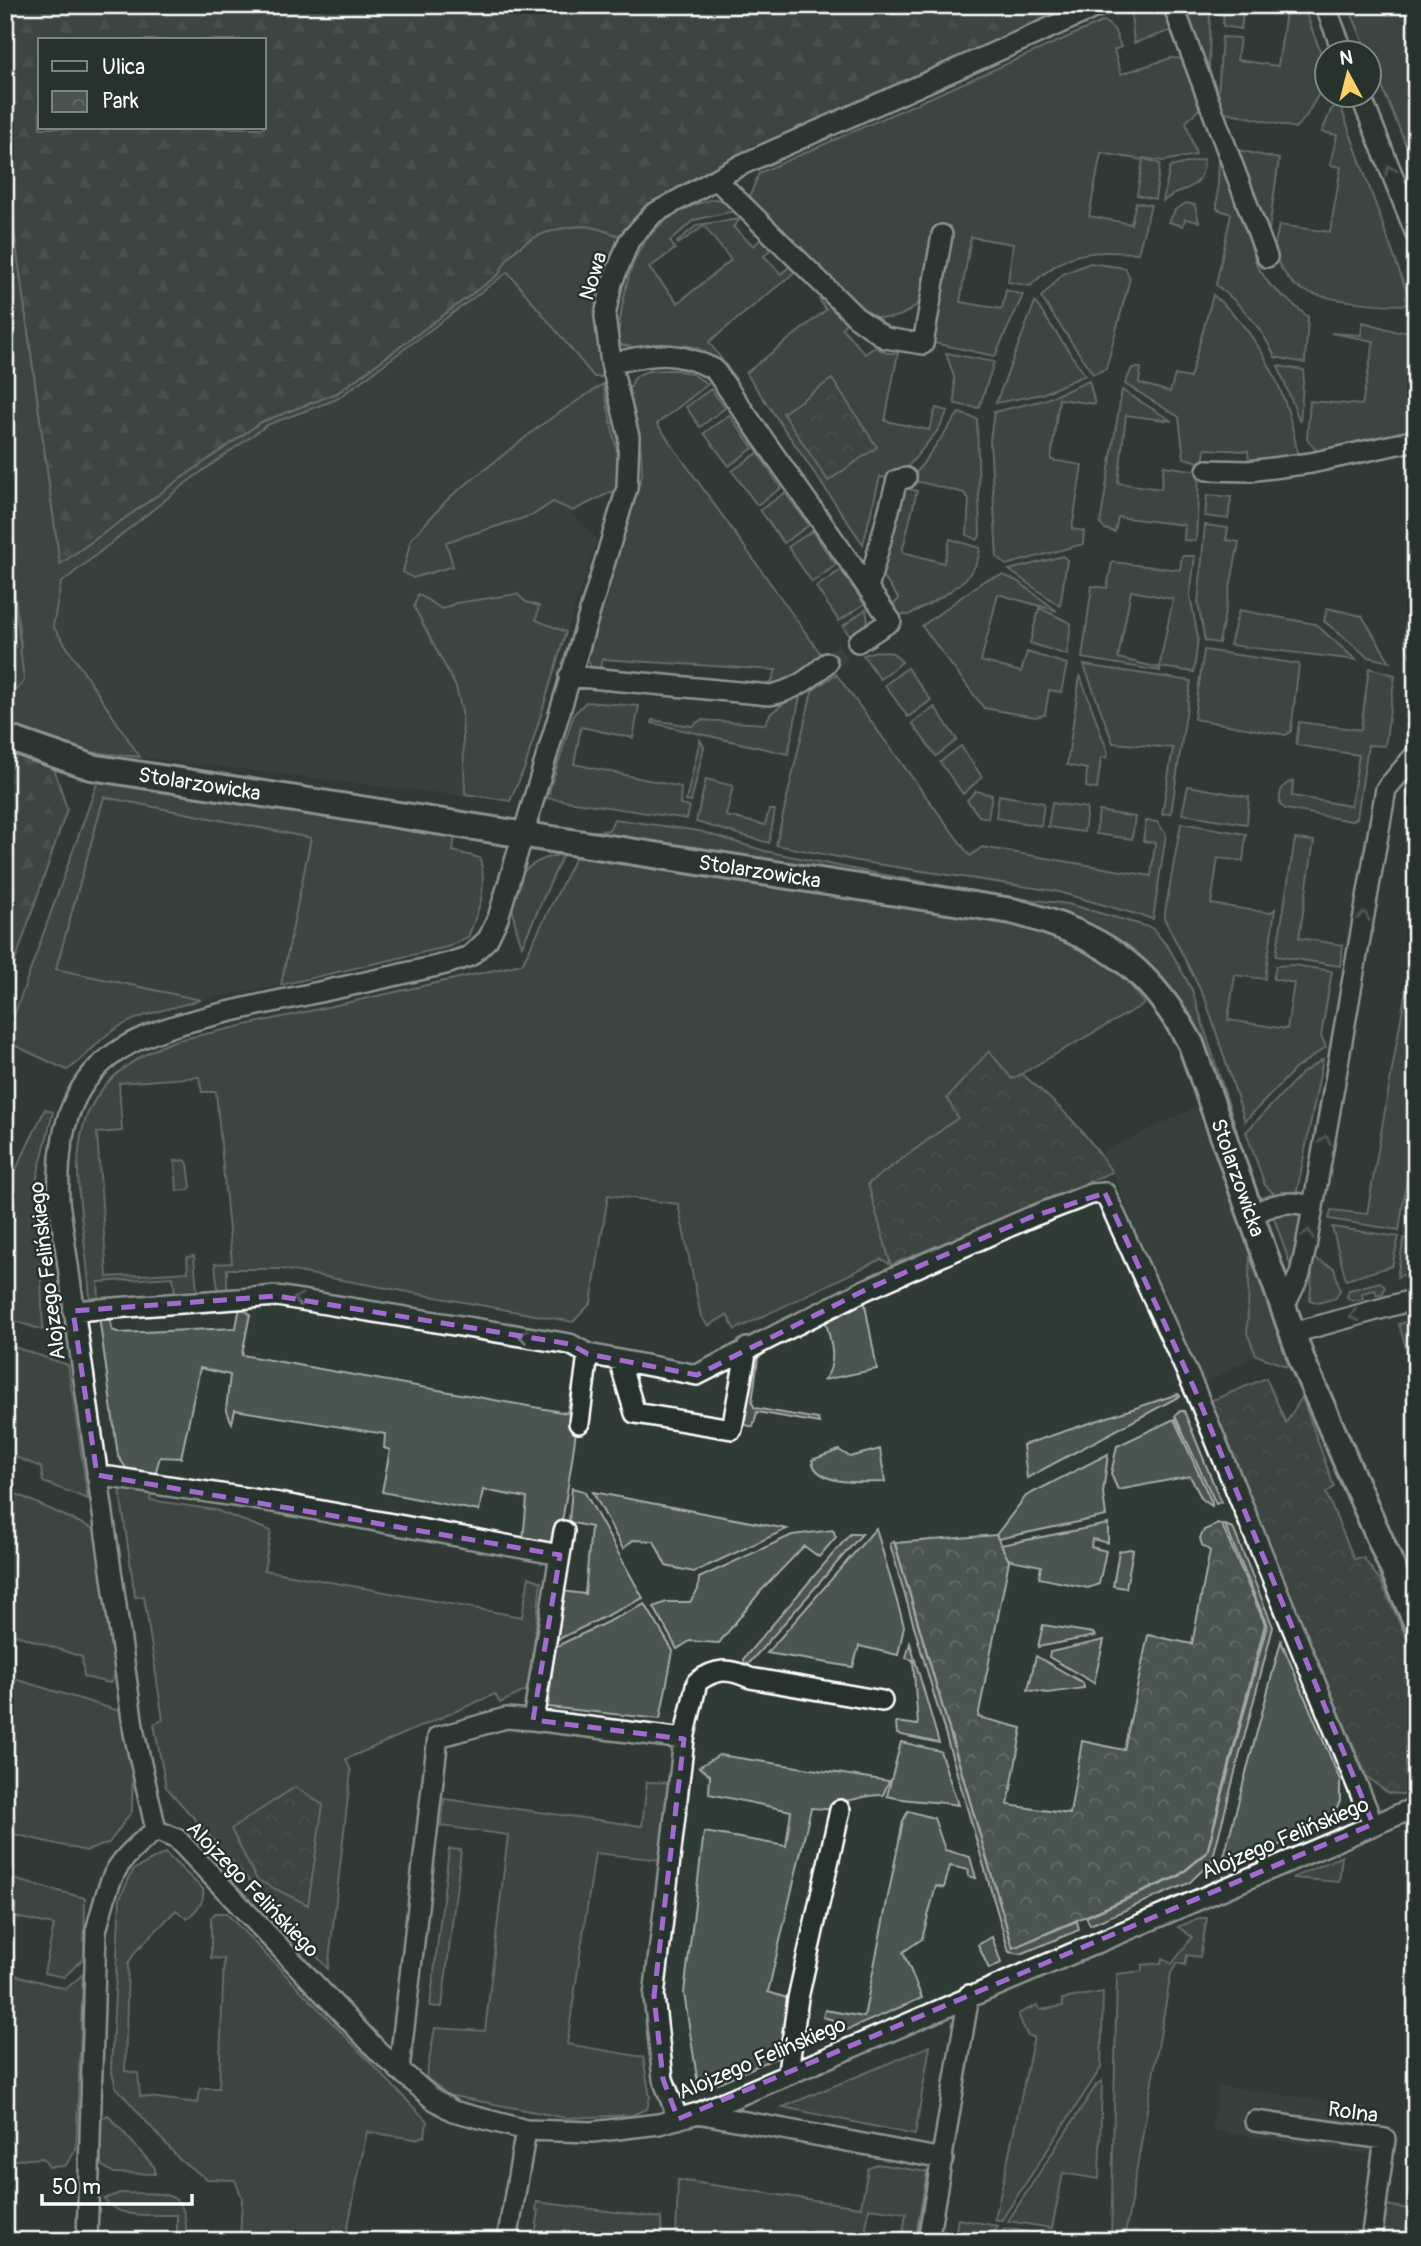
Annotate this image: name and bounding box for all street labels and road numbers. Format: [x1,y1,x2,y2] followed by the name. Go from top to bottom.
[573,249,614,304] street label: Nowa
[136,762,263,807] street label: Stolarzowicka
[697,849,823,895] street label: Stolarzowicka
[1204,1115,1271,1240] street label: Stolarzowicka
[23,1180,72,1362] street label: Alojzego Felińskiego
[1197,1791,1373,1886] street label: Alojzego Felińskiego
[181,1815,325,1963] street label: Alojzego Felińskiego
[674,2011,850,2106] street label: Alojzego Felińskiego
[1326,2096,1380,2129] street label: Rolna

